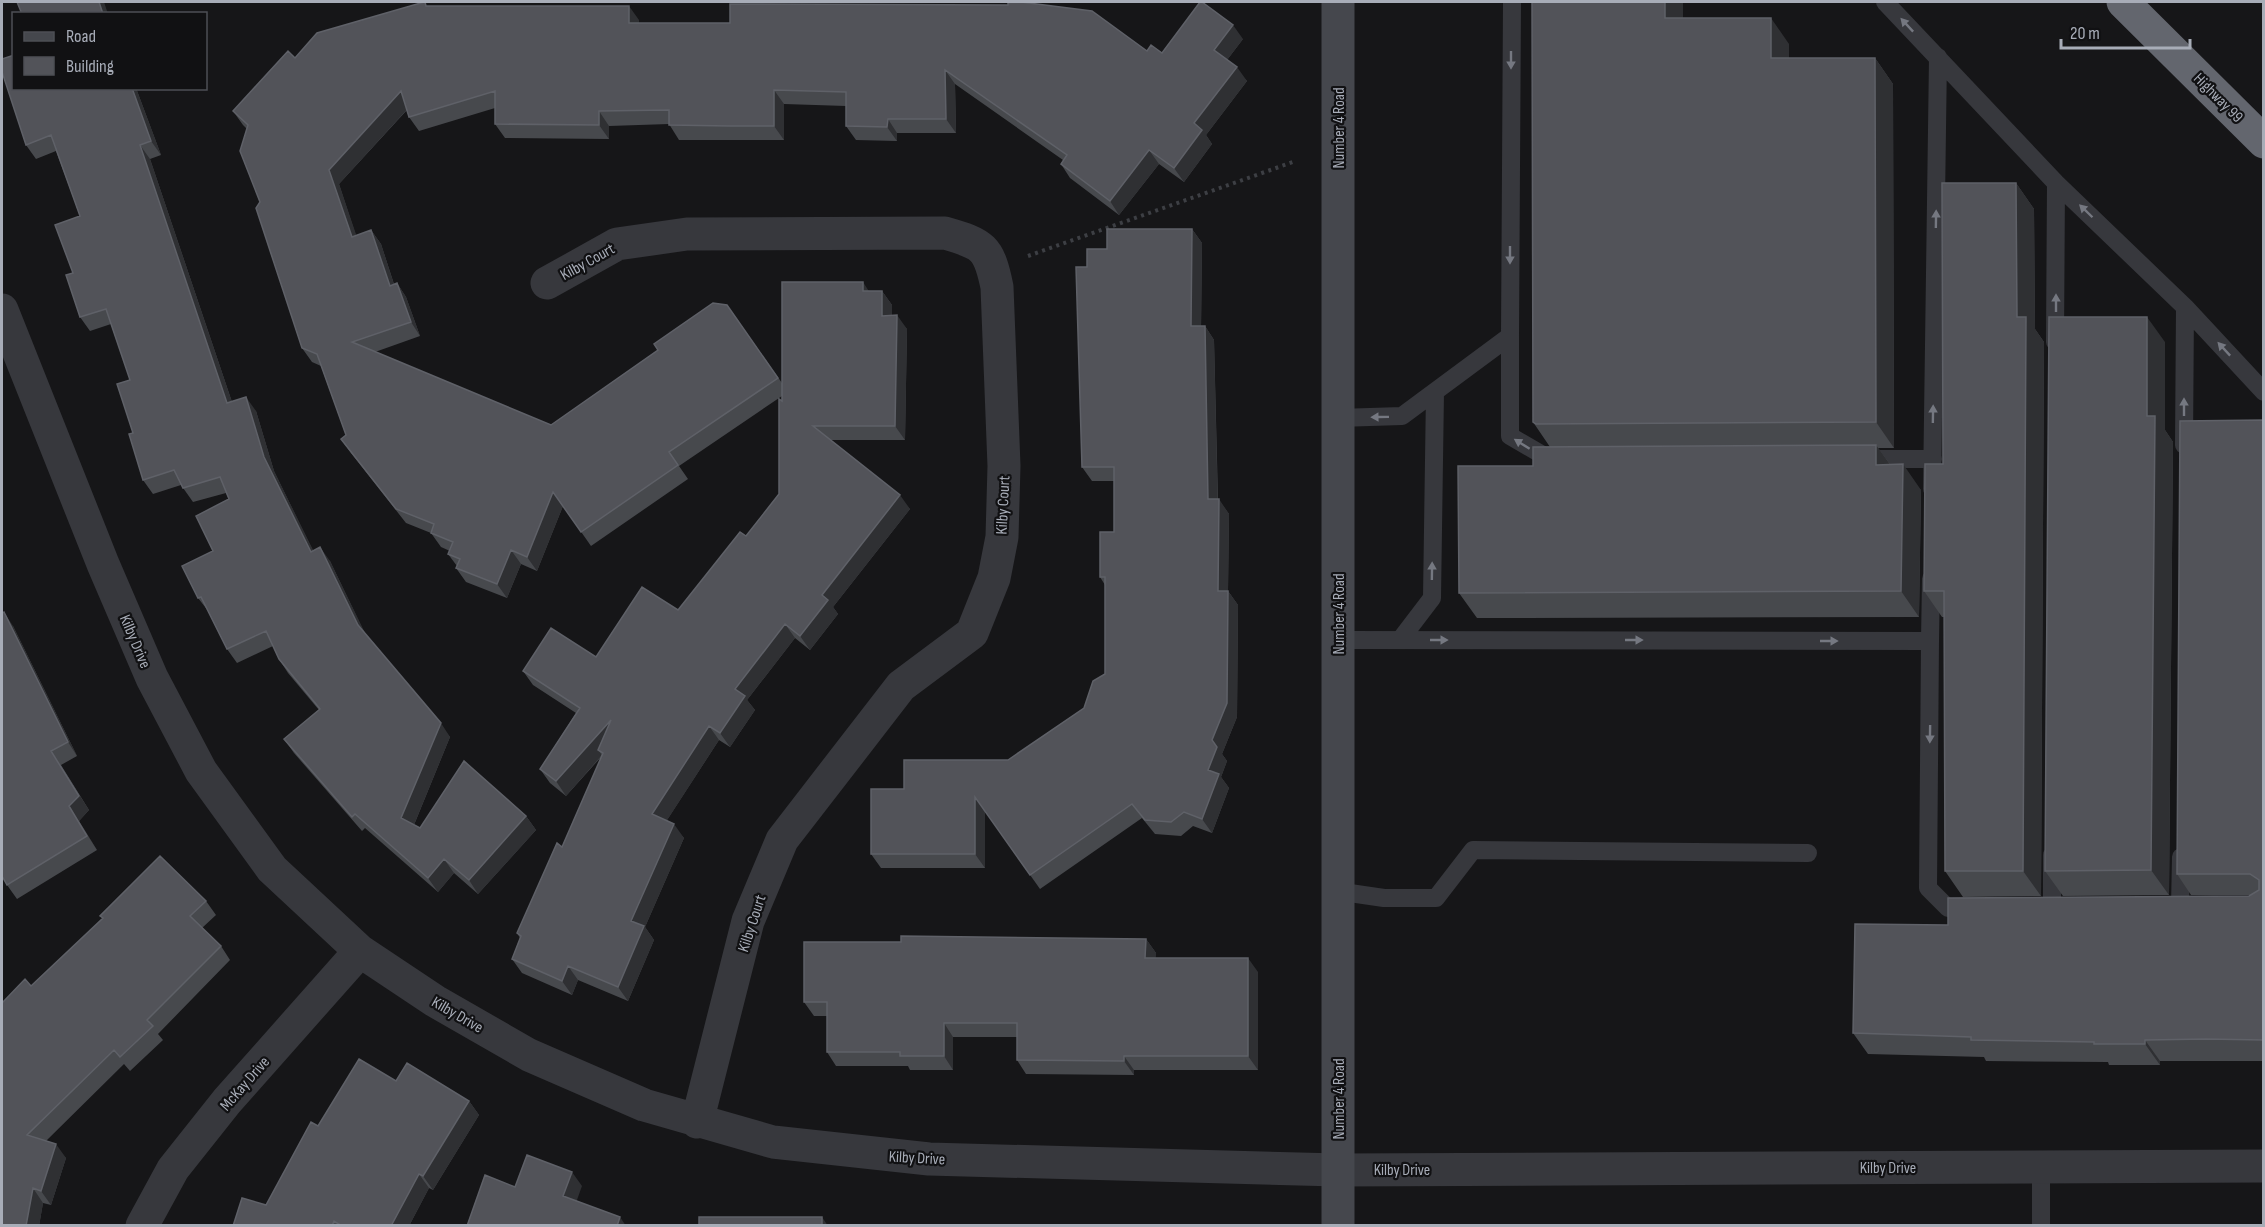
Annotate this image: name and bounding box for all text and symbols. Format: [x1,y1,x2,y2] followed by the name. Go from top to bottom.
[12,12,207,90] legend
[2061,12,2190,50] scale bar
[1901,18,1915,32] one-way arrow
[2070,23,2100,44] text: 20 m
[66,26,96,47] text: Road
[1506,50,1516,69] one-way arrow
[66,56,114,77] text: Building
[2189,69,2247,127] street label: Highway 99
[1330,87,1349,169] street label: Number 4 Road
[2079,205,2093,219] one-way arrow
[1931,210,1941,229] one-way arrow
[557,240,618,285] street label: Kilby Court
[1505,245,1515,264] one-way arrow
[2051,294,2060,313] one-way arrow
[2218,342,2231,357] one-way arrow
[2179,397,2189,416] one-way arrow
[1928,405,1938,424] one-way arrow
[1371,412,1390,422] one-way arrow
[1514,438,1530,449] one-way arrow
[992,475,1015,535] street label: Kilby Court
[1428,562,1437,581] one-way arrow
[1330,573,1349,655] street label: Number 4 Road
[115,612,154,671] street label: Kilby Drive
[1429,635,1448,645] one-way arrow
[1624,635,1643,645] one-way arrow
[1819,636,1838,646] one-way arrow
[1925,724,1934,743] one-way arrow
[734,892,771,954] street label: Kilby Court
[428,993,486,1038] street label: Kilby Drive
[216,1053,274,1115] street label: McKay Drive
[1330,1058,1349,1140] street label: Number 4 Road
[888,1148,946,1169] street label: Kilby Drive
[1860,1159,1916,1178] street label: Kilby Drive
[1374,1161,1430,1180] street label: Kilby Drive

